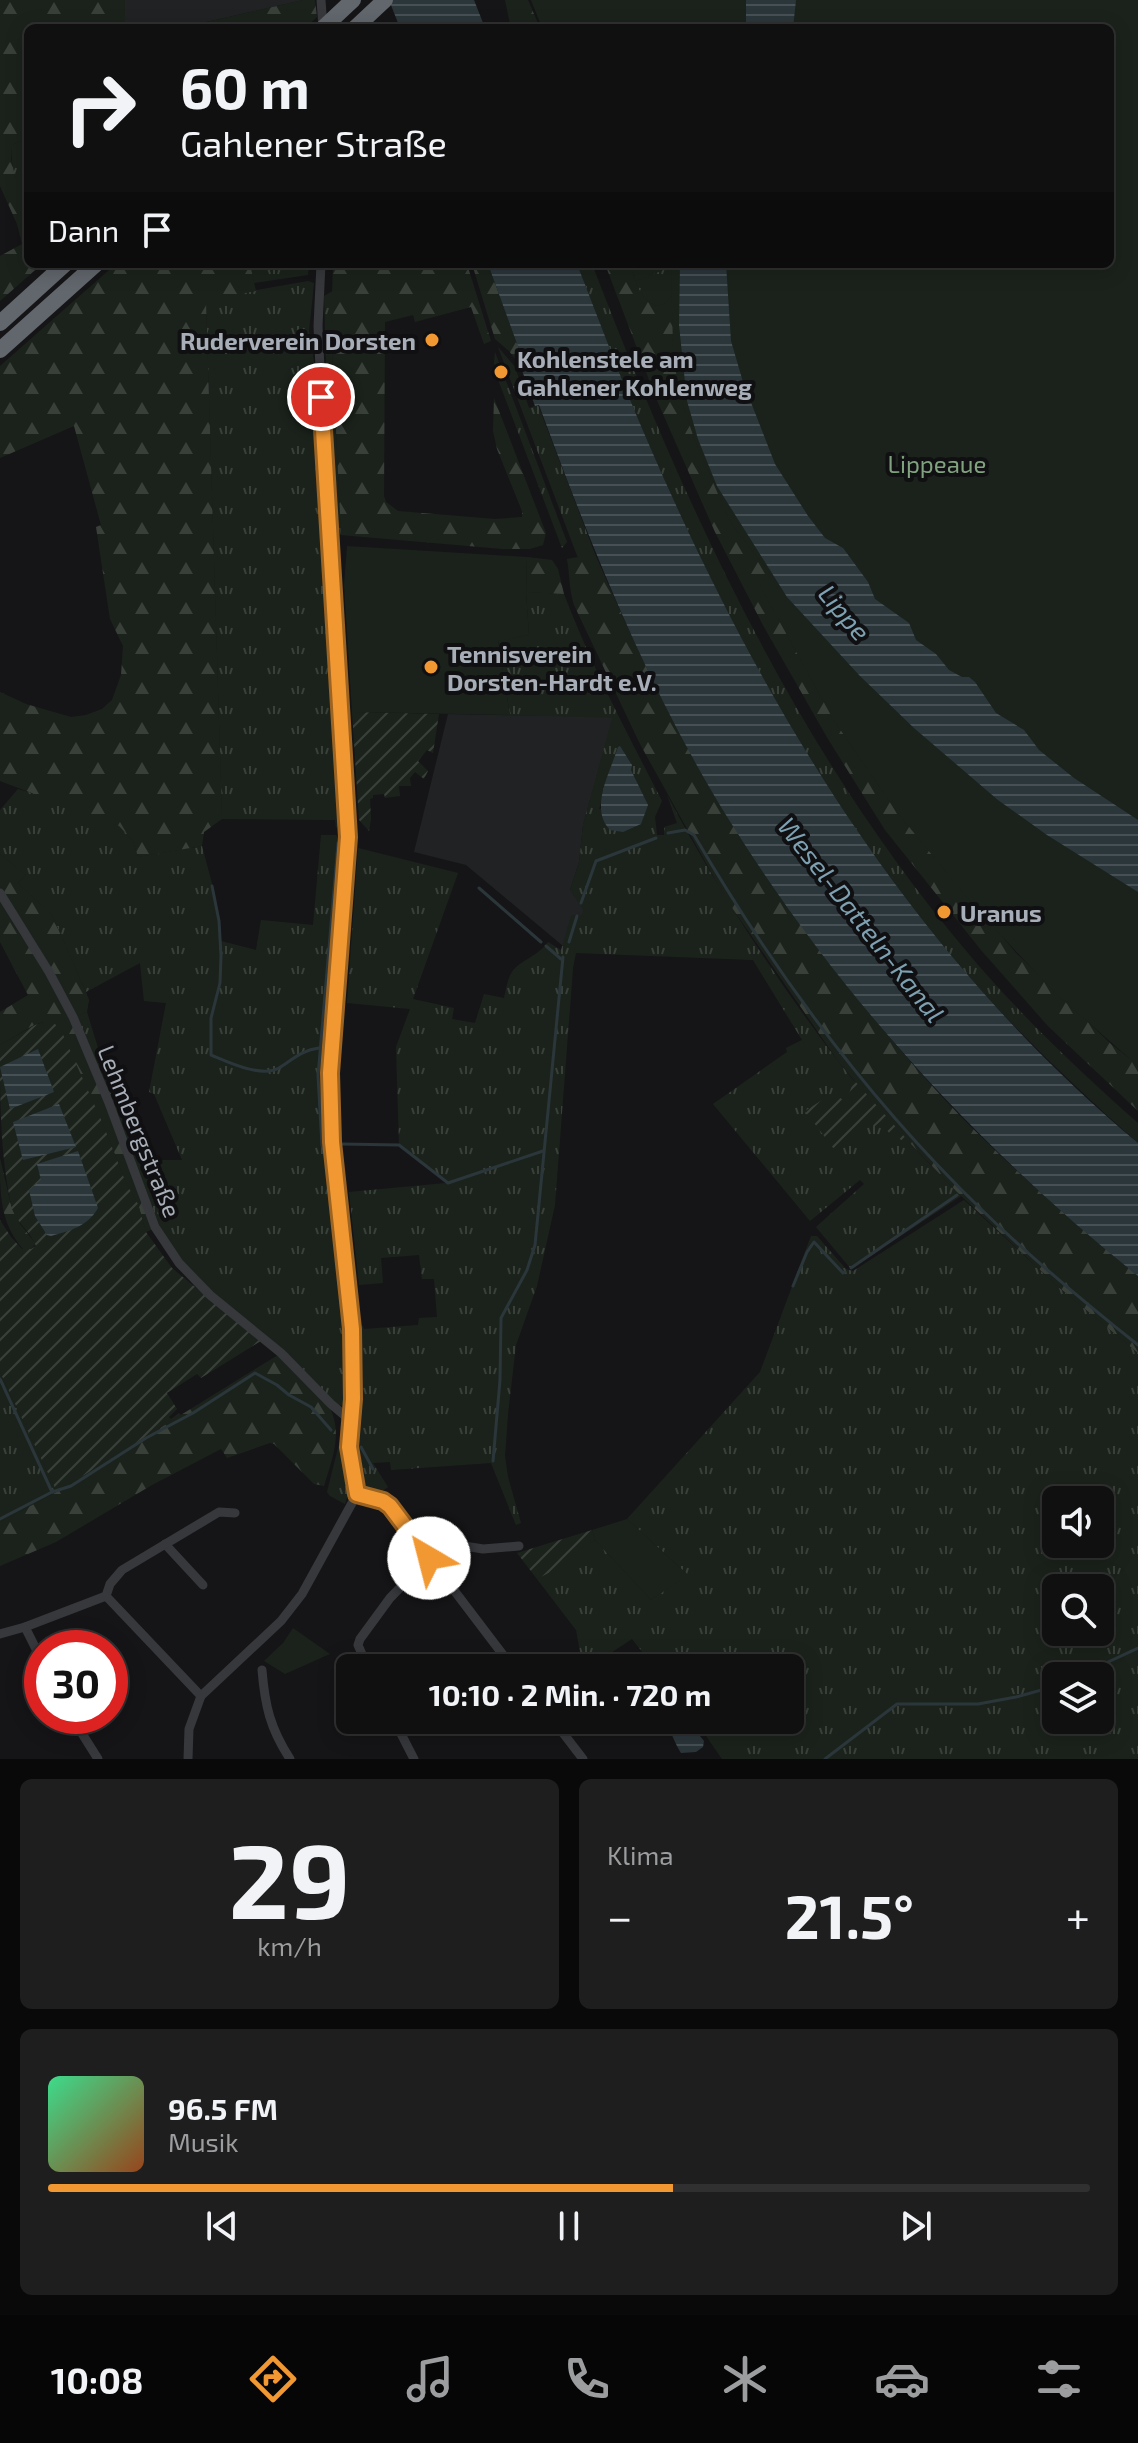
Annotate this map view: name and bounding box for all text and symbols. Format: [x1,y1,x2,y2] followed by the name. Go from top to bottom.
[180,53,310,120] text: 60 m
[48,56,152,160] icon: right
[180,121,447,164] text: Gahlener Straße
[135,208,179,252] icon: arrive
[48,212,119,248] text: Dann
[180,326,416,355] place label: Ruderverein Dorsten
[423,331,441,349] marker: Ruderverein Dorsten
[517,344,752,401] place label: Kohlenstele am Gahlener Kohlenweg
[287,363,355,431] pin
[492,363,510,381] marker: Kohlenstele am Gahlener Kohlenweg
[299,375,343,419] icon: arrive
[888,449,986,478] park label: Lippeaue
[813,578,877,646] water label: Lippe
[447,639,657,696] place label: Tennisverein Dorsten-Hardt e.V.
[422,658,440,676] marker: Tennisverein Dorsten-Hardt e.V.
[772,810,952,1028] water label: Wesel-Datteln-Kanal
[960,898,1042,927] place label: Uranus
[935,903,953,921] marker: Uranus
[92,1041,188,1221] street label: Lehmbergstraße
[1042,1486,1114,1734] map controls
[1042,1486,1114,1558] button: sound
[387,1516,471,1600] position arrow
[1042,1574,1114,1646] button: search
[24,1630,128,1734] speed limit sign: 30
[1042,1662,1114,1734] button: layers
[429,1676,711,1712] text: 10:10 · 2 Min. · 720 m
[229,1815,350,1940] text: 29
[607,1839,674,1870] text: Klima
[785,1879,914,1951] text: 21.5°
[607,1889,633,1942] text: −
[1066,1889,1090,1942] text: +
[257,1930,322,1961] text: km/h
[168,2090,278,2126] text: 96.5 FM
[168,2126,239,2157] text: Musik
[200,2204,244,2248] icon: previous
[547,2204,591,2248] icon: pause
[894,2204,938,2248] icon: next
[245,2351,301,2407] icon: directions
[402,2351,458,2407] icon: music
[559,2351,615,2407] icon: phone
[717,2351,773,2407] icon: climate
[874,2351,930,2407] icon: car
[1031,2351,1087,2407] icon: filters
[51,2358,143,2401] text: 10:08

